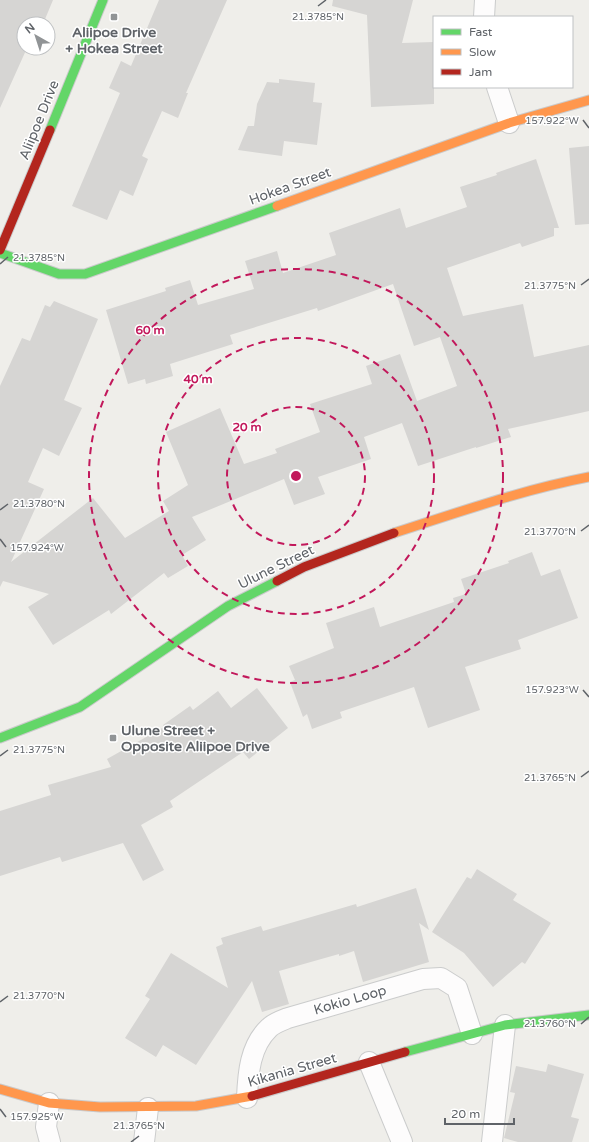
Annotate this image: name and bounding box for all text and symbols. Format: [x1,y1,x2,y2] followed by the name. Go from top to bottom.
[292,11,344,23] text: 21.3785°N
[109,12,119,22] marker: Aliipoe Drive + Hokea Street
[16,16,56,56] north arrow
[433,16,573,88] legend
[22,21,38,36] text: N
[65,24,163,57] place label: Aliipoe Drive + Hokea Street
[469,25,493,39] text: Fast
[469,45,496,59] text: Slow
[469,65,492,79] text: Jam
[15,78,63,162] street label: Aliipoe Drive
[525,115,579,127] text: 157.922°W
[247,163,334,209] street label: Hokea Street
[13,252,65,264] text: 21.3785°N
[524,280,576,292] text: 21.3775°N
[135,323,165,337] text: 60 m
[183,372,213,386] text: 40 m
[232,420,262,434] text: 20 m
[289,469,303,483] centre of rings
[13,498,65,510] text: 21.3780°N
[524,526,576,538] text: 21.3770°N
[235,541,317,593] street label: Ulune Street
[10,542,64,554] text: 157.924°W
[525,684,579,696] text: 157.923°W
[121,722,270,755] place label: Ulune Street + Opposite Aliipoe Drive
[108,733,118,743] marker: Ulune Street + Opposite Aliipoe Drive
[13,744,65,756] text: 21.3775°N
[524,772,576,784] text: 21.3765°N
[312,981,389,1019] street label: Kokio Loop
[13,990,65,1002] text: 21.3770°N
[524,1018,576,1030] text: 21.3760°N
[246,1049,339,1091] street label: Kikania Street
[445,1100,514,1126] scale bar
[451,1107,480,1121] text: 20 m
[10,1111,64,1123] text: 157.925°W
[113,1120,165,1132] text: 21.3765°N

